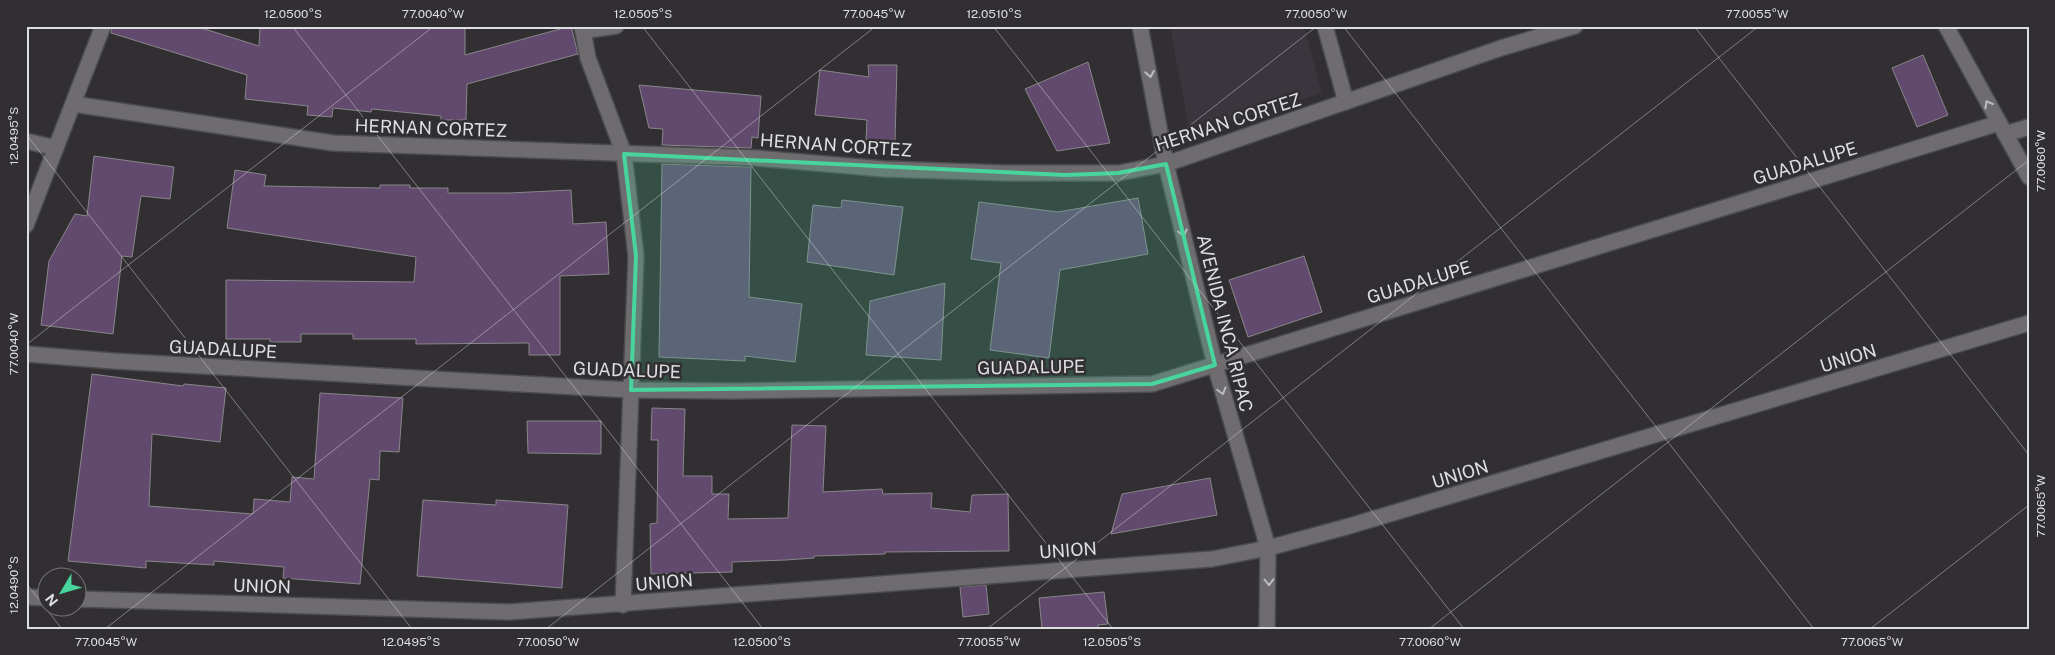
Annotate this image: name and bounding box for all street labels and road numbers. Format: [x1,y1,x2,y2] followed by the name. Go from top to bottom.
[1152,88,1304,156] street label: HERNAN CORTEZ
[354,115,508,141] street label: HERNAN CORTEZ
[759,129,913,161] street label: HERNAN CORTEZ
[1750,137,1860,189] street label: GUADALUPE
[1193,232,1257,414] street label: AVENIDA INCA RIPAC
[1364,256,1474,308] street label: GUADALUPE
[169,336,277,362] street label: GUADALUPE
[1817,339,1879,377] street label: UNION
[977,356,1085,378] street label: GUADALUPE
[573,358,681,382] street label: GUADALUPE
[1429,455,1491,493] street label: UNION
[1038,538,1098,562] street label: UNION
[634,569,694,595] street label: UNION
[233,574,291,598] street label: UNION

